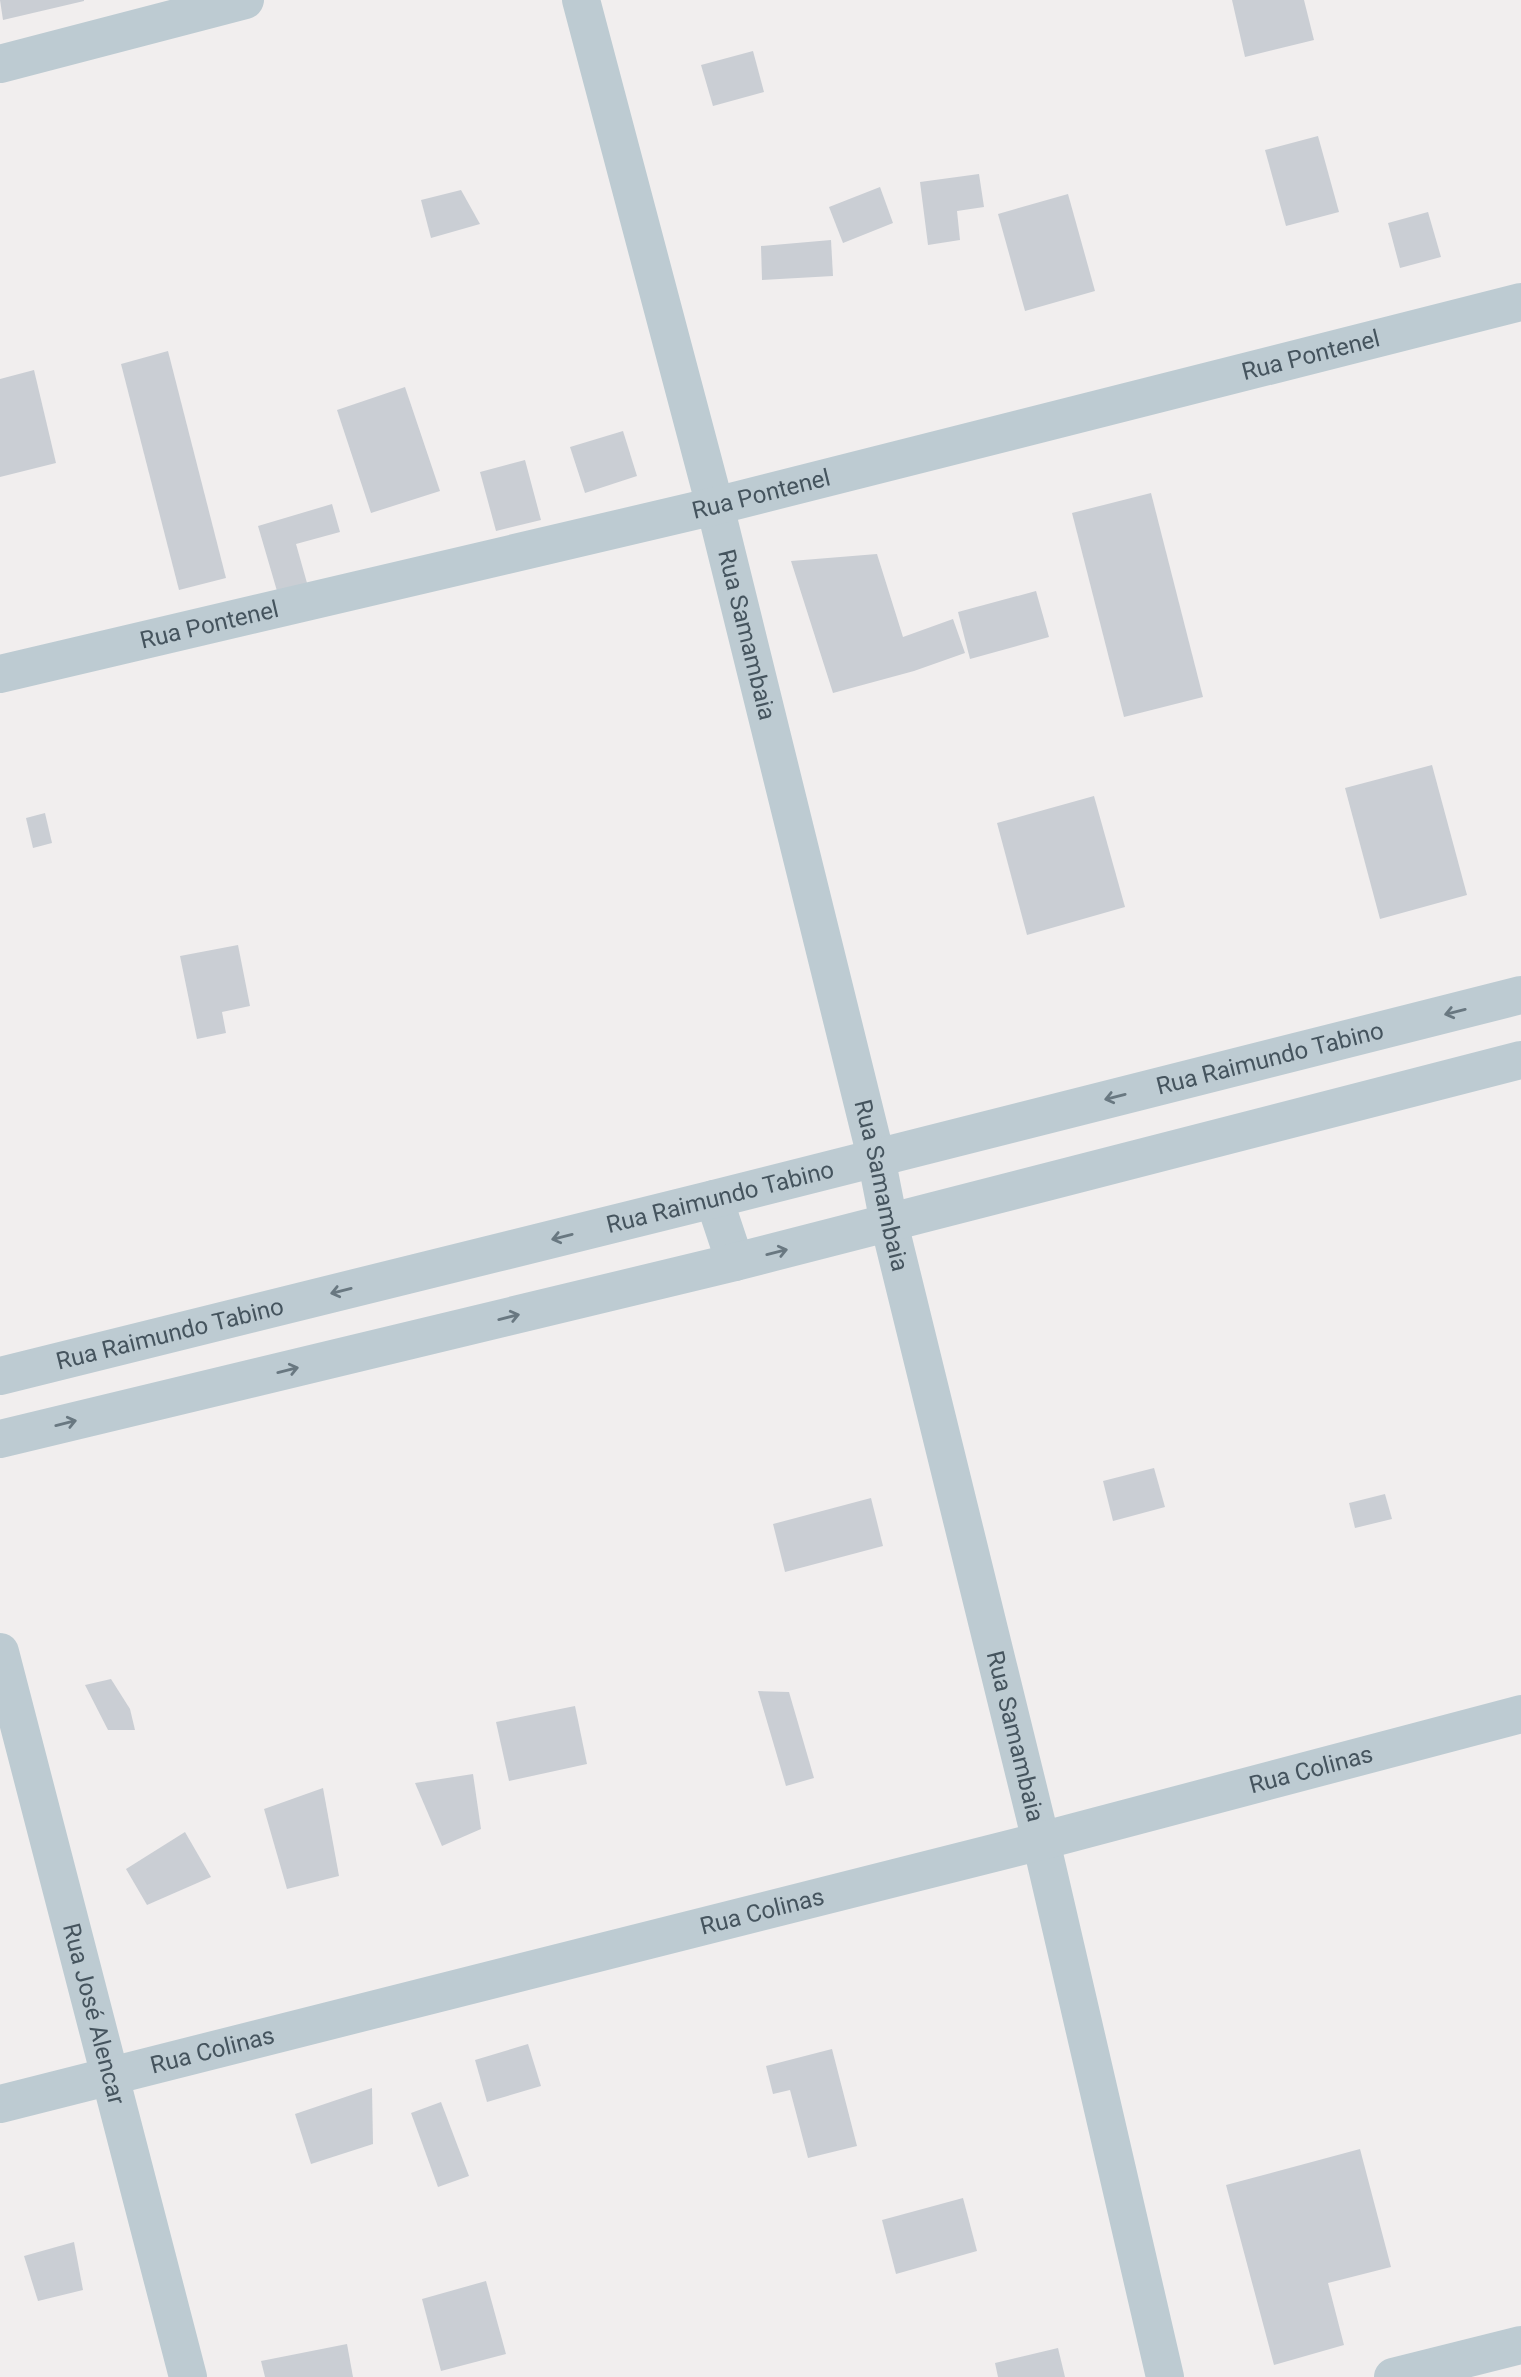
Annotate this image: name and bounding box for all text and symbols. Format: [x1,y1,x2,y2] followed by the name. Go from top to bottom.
[1239,324,1383,386] street label: Rua Pontenel
[689,463,833,525] street label: Rua Pontenel
[712,546,781,723] street label: Rua Samambaia
[137,595,281,655] street label: Rua Pontenel
[1444,1006,1467,1019] one-way arrow
[1153,1016,1386,1101] street label: Rua Raimundo Tabino
[1104,1091,1127,1104] one-way arrow
[848,1097,914,1274] street label: Rua Samambaia
[604,1155,837,1239] street label: Rua Raimundo Tabino
[551,1231,574,1244] one-way arrow
[766,1245,788,1258] one-way arrow
[330,1285,353,1298] one-way arrow
[53,1292,286,1376] street label: Rua Raimundo Tabino
[497,1310,520,1323] one-way arrow
[276,1363,298,1376] one-way arrow
[54,1416,77,1429] one-way arrow
[981,1648,1050,1825] street label: Rua Samambaia
[1246,1740,1376,1799] street label: Rua Colinas
[697,1882,827,1941] street label: Rua Colinas
[57,1920,131,2108] street label: Rua José Alencar
[147,2021,277,2079] street label: Rua Colinas

